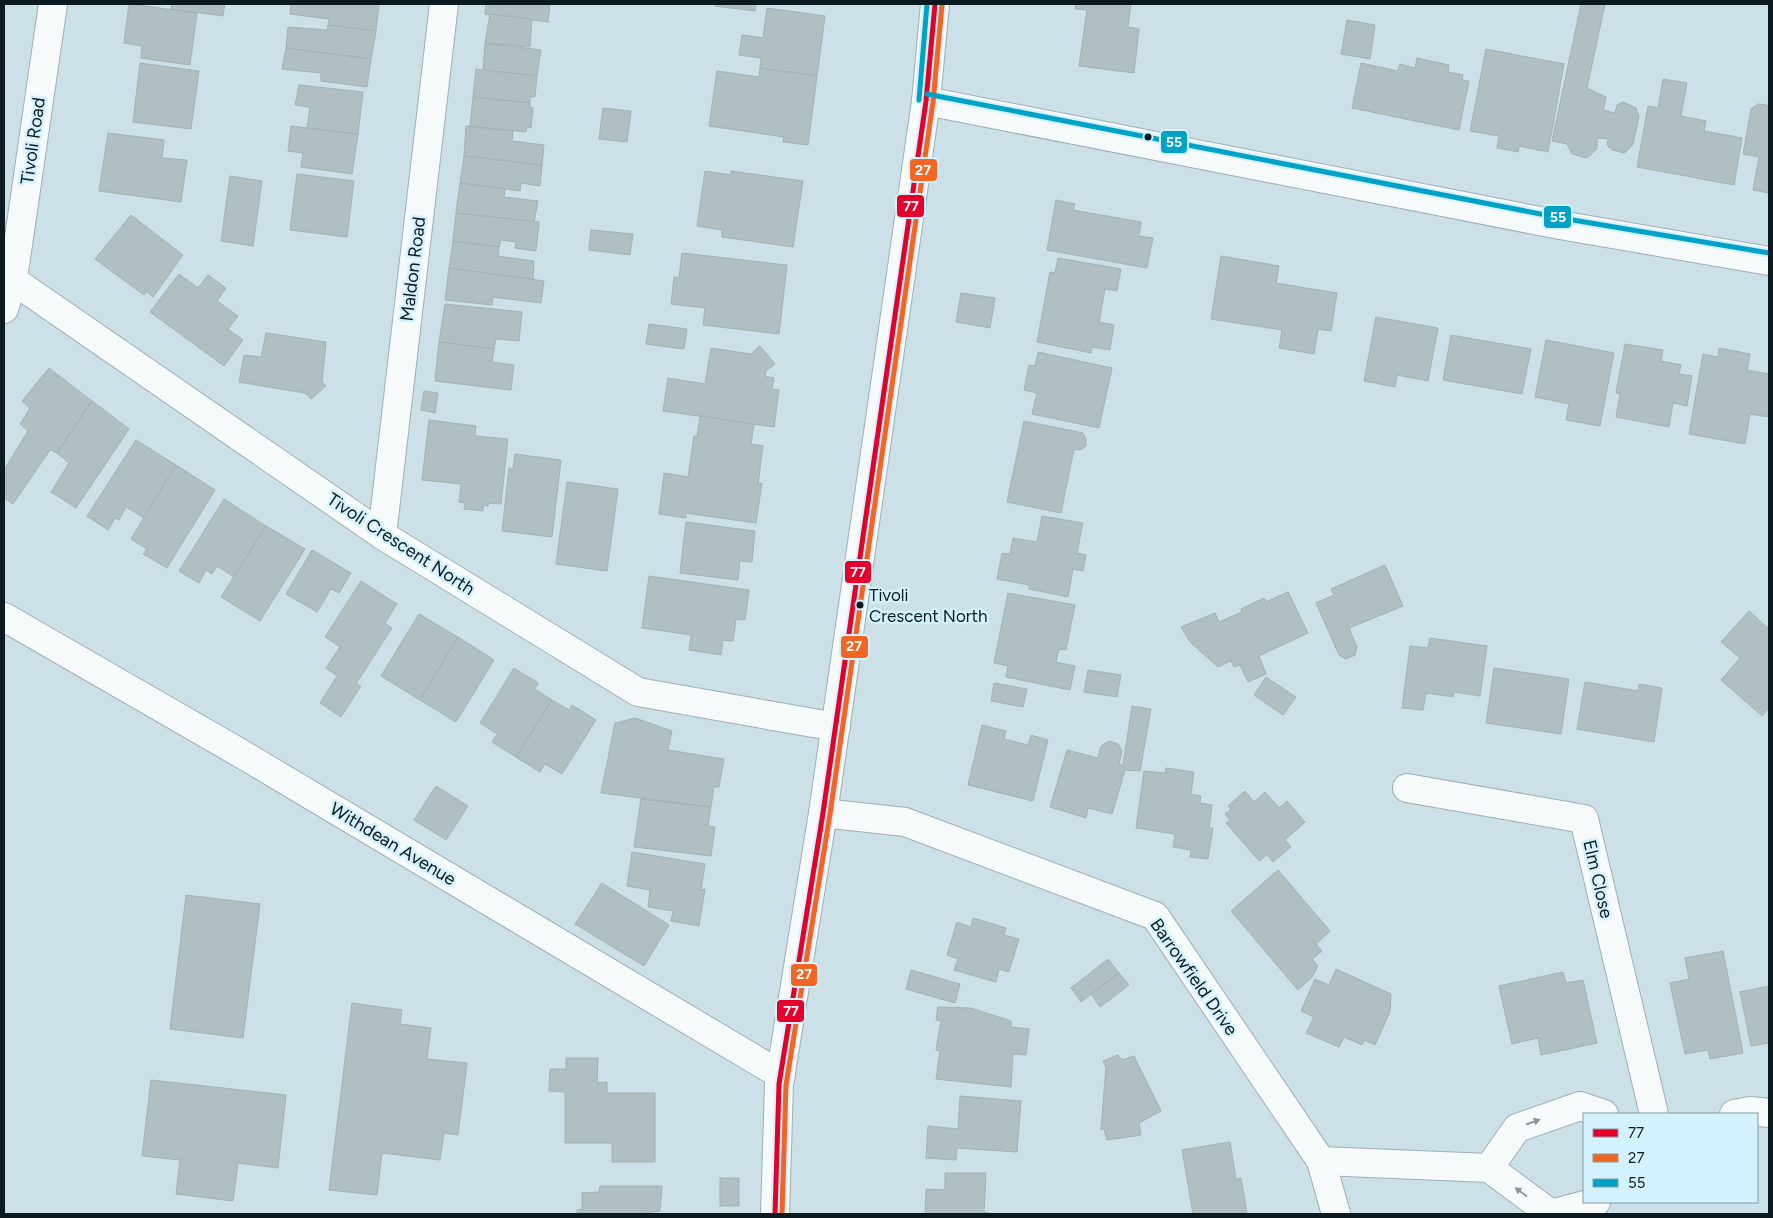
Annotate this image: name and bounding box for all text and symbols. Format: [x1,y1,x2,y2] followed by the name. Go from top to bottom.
[16,96,50,186] street label: Tivoli Road
[1160,130,1188,154] line badge: 55
[1143,132,1153,142] unlabelled marker
[1166,134,1182,151] text: 55
[909,158,938,182] line badge: 27
[915,162,931,179] text: 27
[896,194,925,218] line badge: 77
[903,198,919,215] text: 77
[1543,205,1572,229] line badge: 55
[1550,209,1566,226] text: 55
[396,215,430,323] street label: Maldon Road
[323,488,479,600] street label: Tivoli Crescent North
[844,560,872,584] line badge: 77
[850,564,866,581] text: 77
[869,585,987,626] place label: Tivoli Crescent North
[855,600,865,610] marker: Tivoli Crescent North
[840,635,869,659] line badge: 27
[846,638,862,655] text: 27
[326,798,460,890] street label: Withdean Avenue
[1578,838,1618,921] street label: Elm Close
[1145,914,1243,1040] street label: Barrowfield Drive
[790,963,818,987] line badge: 27
[796,966,812,983] text: 27
[776,999,805,1023] line badge: 77
[783,1003,799,1020] text: 77
[1583,1113,1758,1203] legend
[1526,1118,1541,1125] one-way arrow
[1628,1124,1644,1142] text: 77
[1628,1149,1644,1167] text: 27
[1628,1174,1645,1192] text: 55
[1514,1187,1528,1197] one-way arrow

